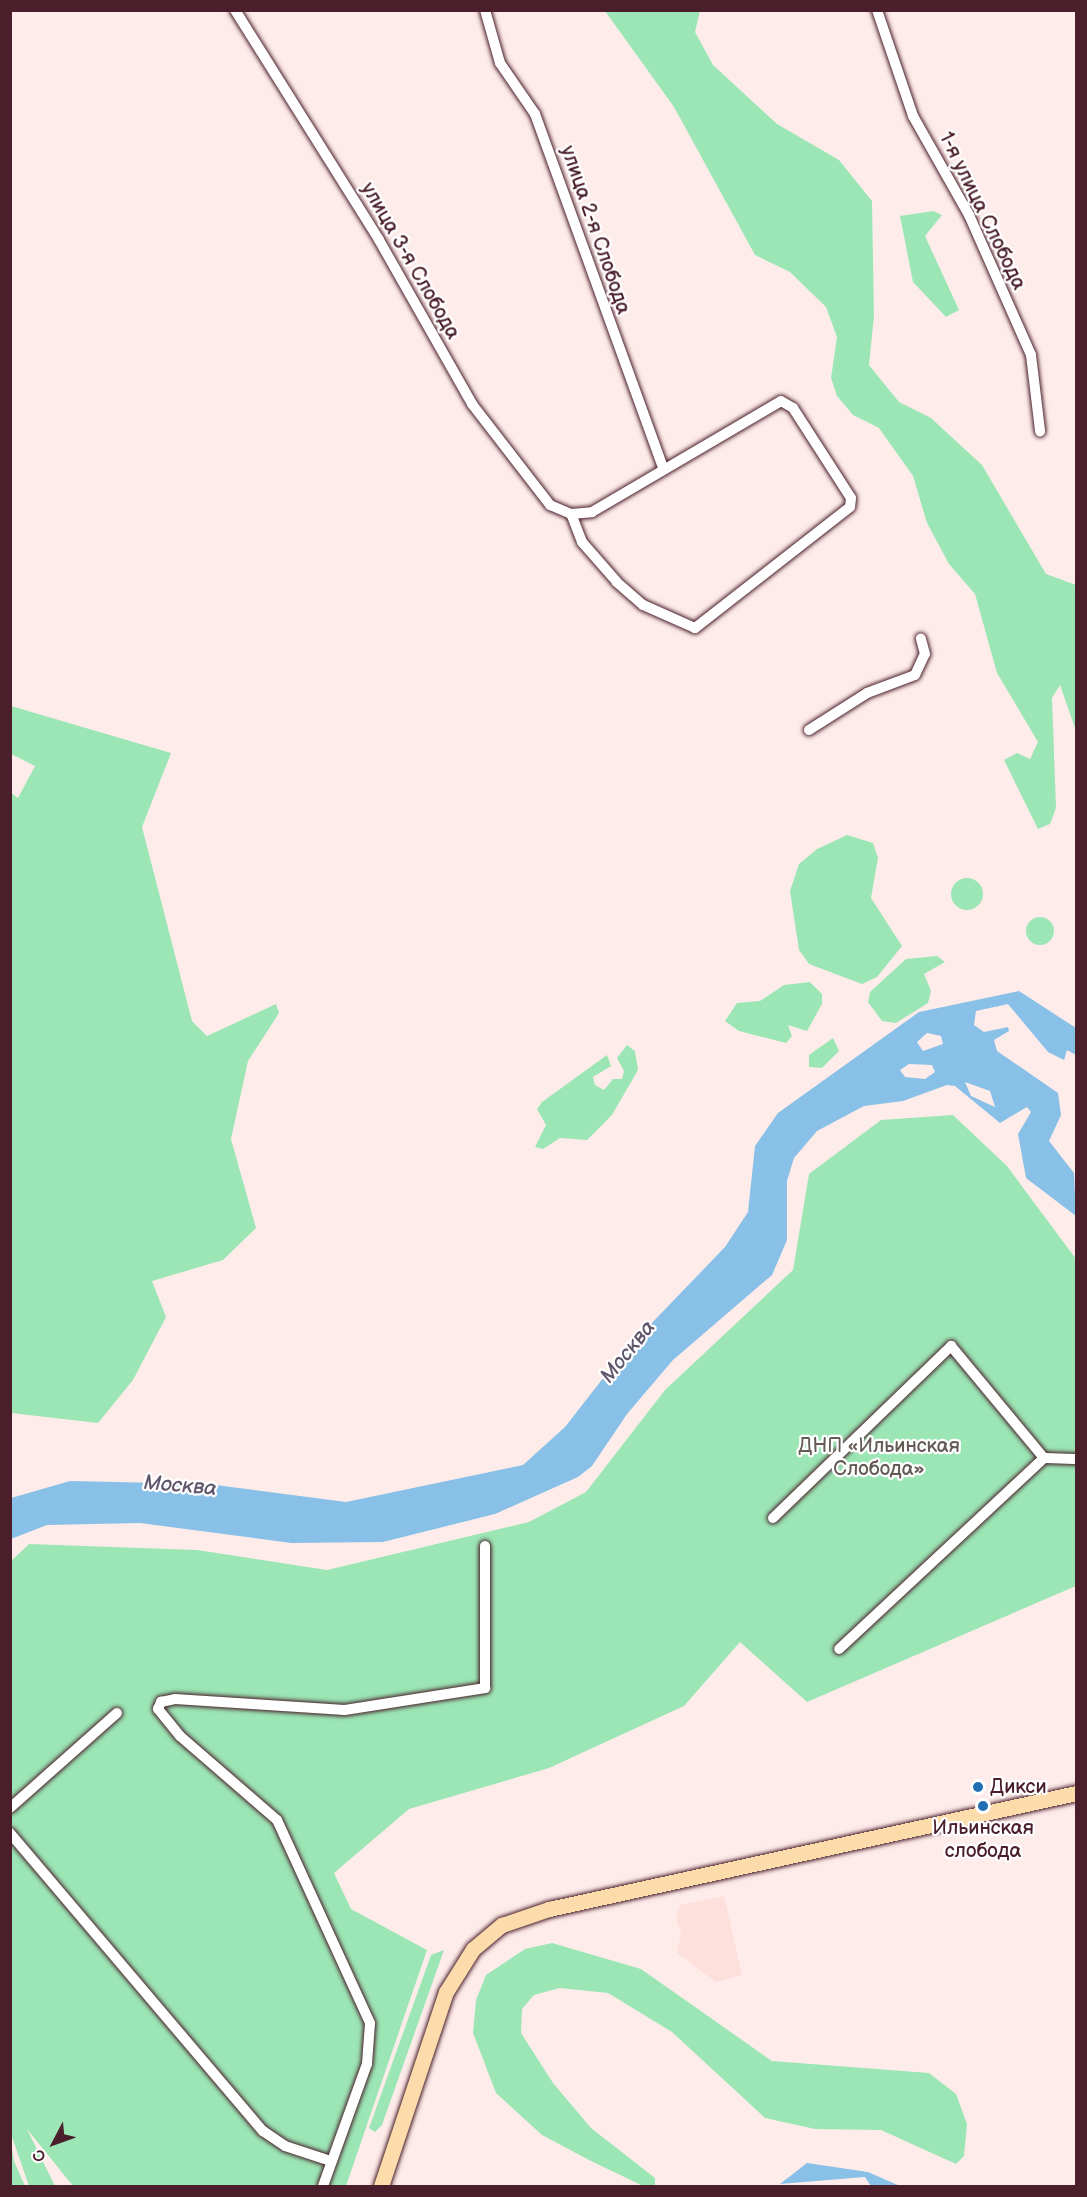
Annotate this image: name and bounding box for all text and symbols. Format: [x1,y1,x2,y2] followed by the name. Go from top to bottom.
[933,128,1031,294] street label: 1-я улица Слобода
[555,143,635,317] street label: улица 2-я Слобода
[355,178,465,344] street label: улица 3-я Слобода
[595,1316,661,1388] water label: Москва
[798,1434,960,1481] park label: ДНП «Ильинская Слобода»
[142,1470,218,1502] water label: Москва
[990,1775,1047,1799] place label: Дикси
[971,1780,985,1794] marker: Дикси
[976,1799,990,1813] marker: Ильинская слобода
[932,1816,1034,1863] place label: Ильинская слобода
[24,2113,84,2173] north arrow
[29,2145,51,2166] text: С

